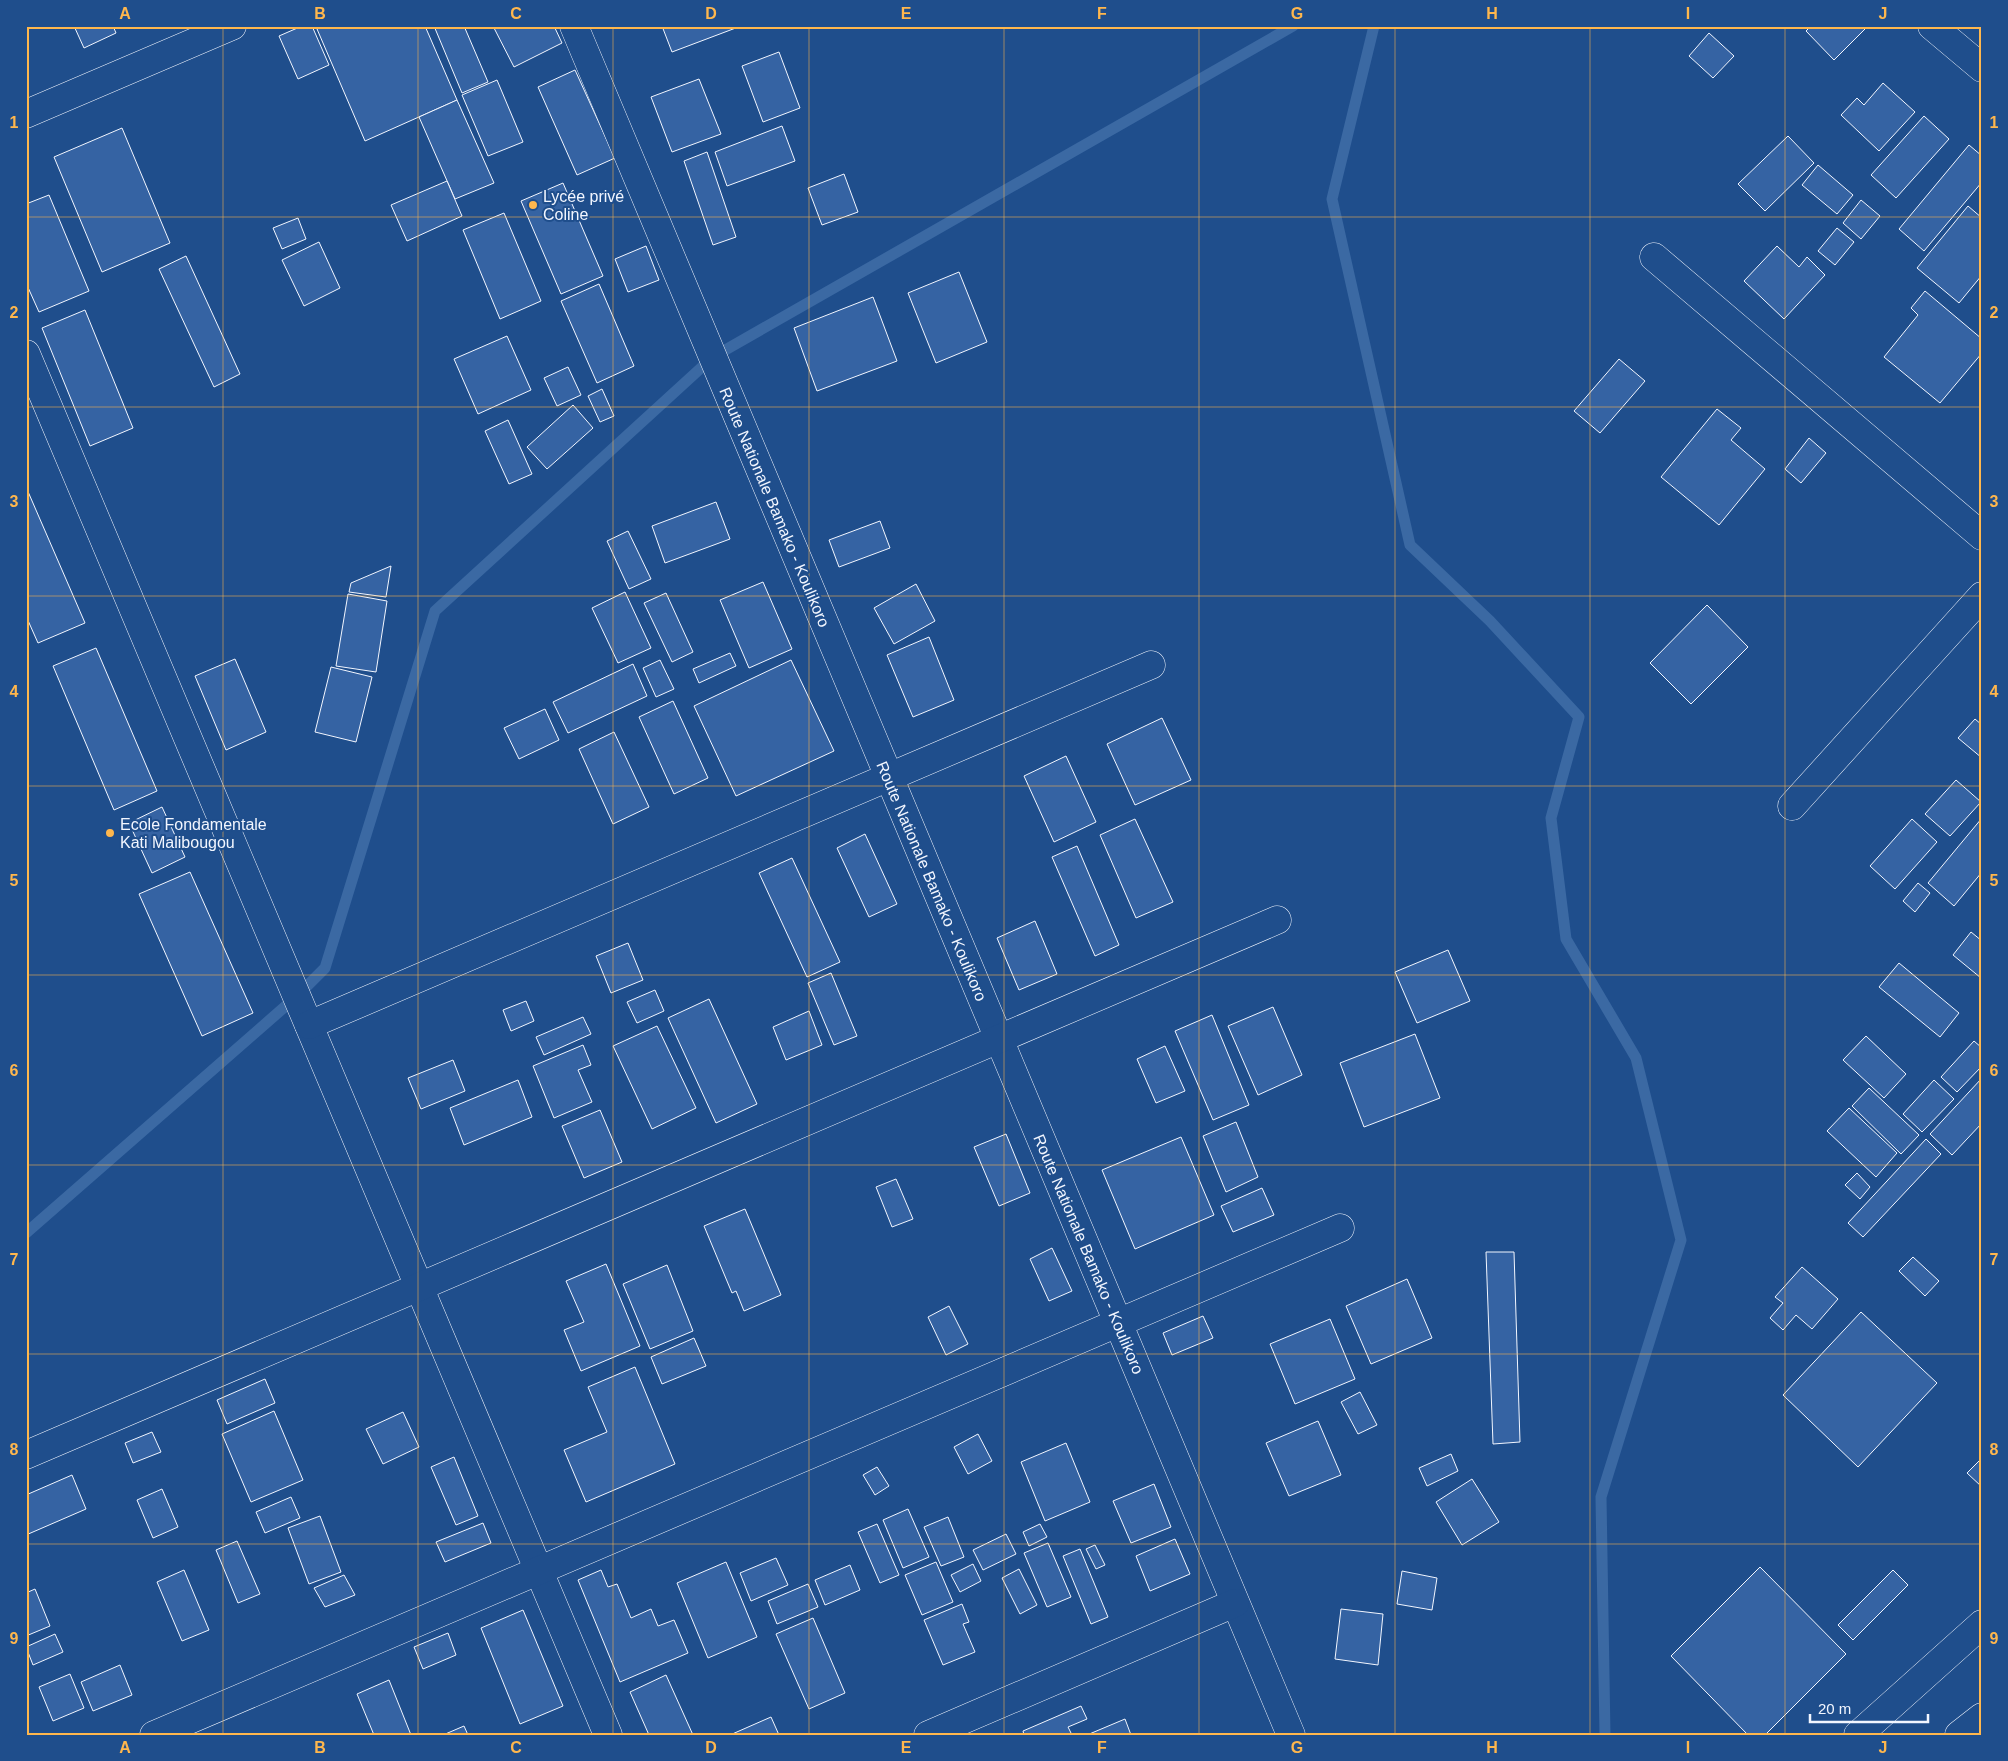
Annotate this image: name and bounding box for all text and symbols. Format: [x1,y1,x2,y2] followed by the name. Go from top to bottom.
[119,5,131,22] text: A
[314,5,326,22] text: B
[510,5,522,22] text: C
[705,5,717,22] text: D
[901,5,912,22] text: E
[1097,5,1107,22] text: F
[1291,5,1303,22] text: G
[1486,5,1498,22] text: H
[1686,5,1690,22] text: I
[1879,5,1887,22] text: J
[10,114,19,131] text: 1
[1990,114,1999,131] text: 1
[543,188,624,223] place label: Lycée privé Coline
[527,199,539,211] marker: Lycée privé Coline
[10,304,19,321] text: 2
[1990,304,1999,321] text: 2
[716,385,833,630] street label: Route Nationale Bamako - Koulikoro
[10,493,19,510] text: 3
[1990,493,1999,510] text: 3
[10,683,19,700] text: 4
[1990,683,1999,700] text: 4
[873,759,990,1004] street label: Route Nationale Bamako - Koulikoro
[120,816,267,851] place label: Ecole Fondamentale Kati Malibougou
[104,827,116,839] marker: Ecole Fondamentale Kati Malibougou
[10,872,19,889] text: 5
[1990,872,1999,889] text: 5
[10,1062,19,1079] text: 6
[1990,1062,1999,1079] text: 6
[1030,1132,1147,1377] street label: Route Nationale Bamako - Koulikoro
[10,1251,19,1268] text: 7
[1990,1251,1999,1268] text: 7
[10,1441,19,1458] text: 8
[1990,1441,1999,1458] text: 8
[10,1630,19,1647] text: 9
[1990,1630,1999,1647] text: 9
[1810,1691,1928,1723] scale bar
[1818,1700,1851,1717] text: 20 m
[119,1739,131,1756] text: A
[314,1739,326,1756] text: B
[510,1739,522,1756] text: C
[705,1739,717,1756] text: D
[901,1739,912,1756] text: E
[1097,1739,1107,1756] text: F
[1291,1739,1303,1756] text: G
[1486,1739,1498,1756] text: H
[1686,1739,1690,1756] text: I
[1879,1739,1887,1756] text: J

